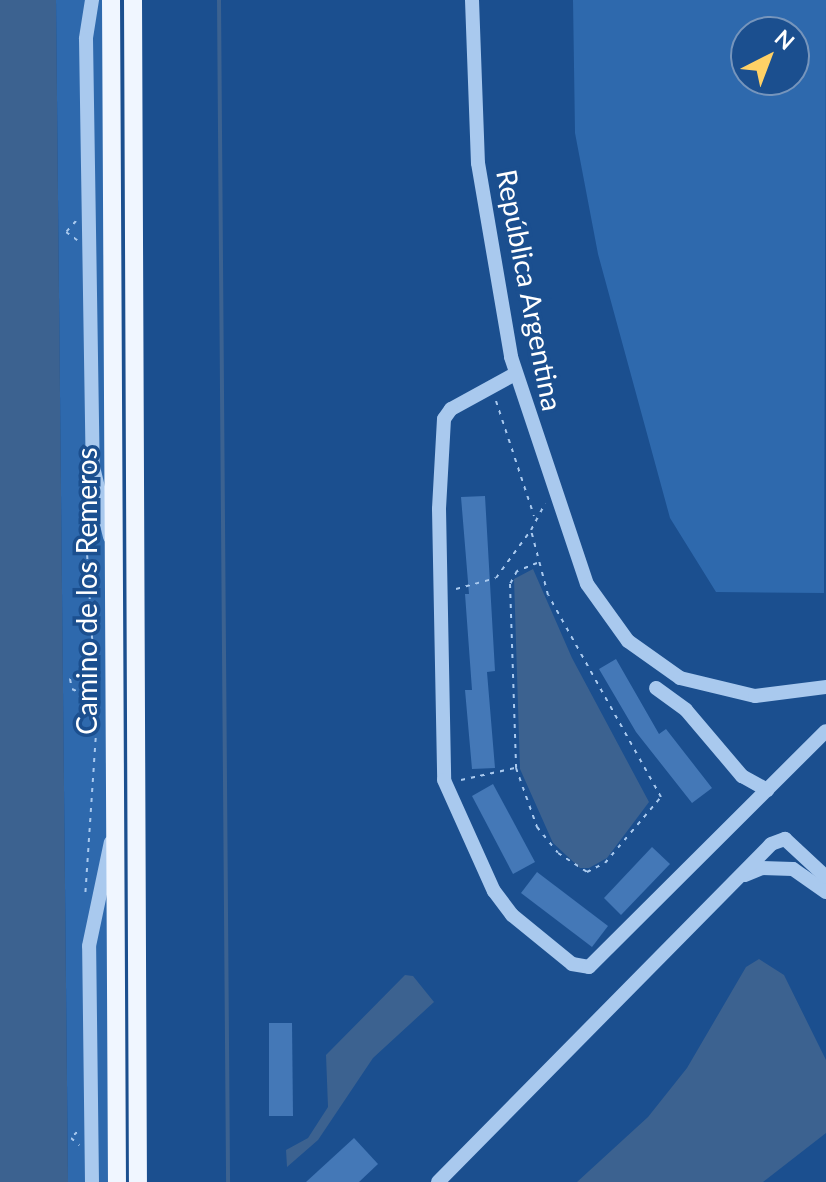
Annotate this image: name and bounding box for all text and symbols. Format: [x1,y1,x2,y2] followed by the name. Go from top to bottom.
[730,16,810,96] north arrow
[770,24,800,55] text: N
[490,166,570,414] street label: República Argentina
[69,447,103,735] street label: Camino de los Remeros

